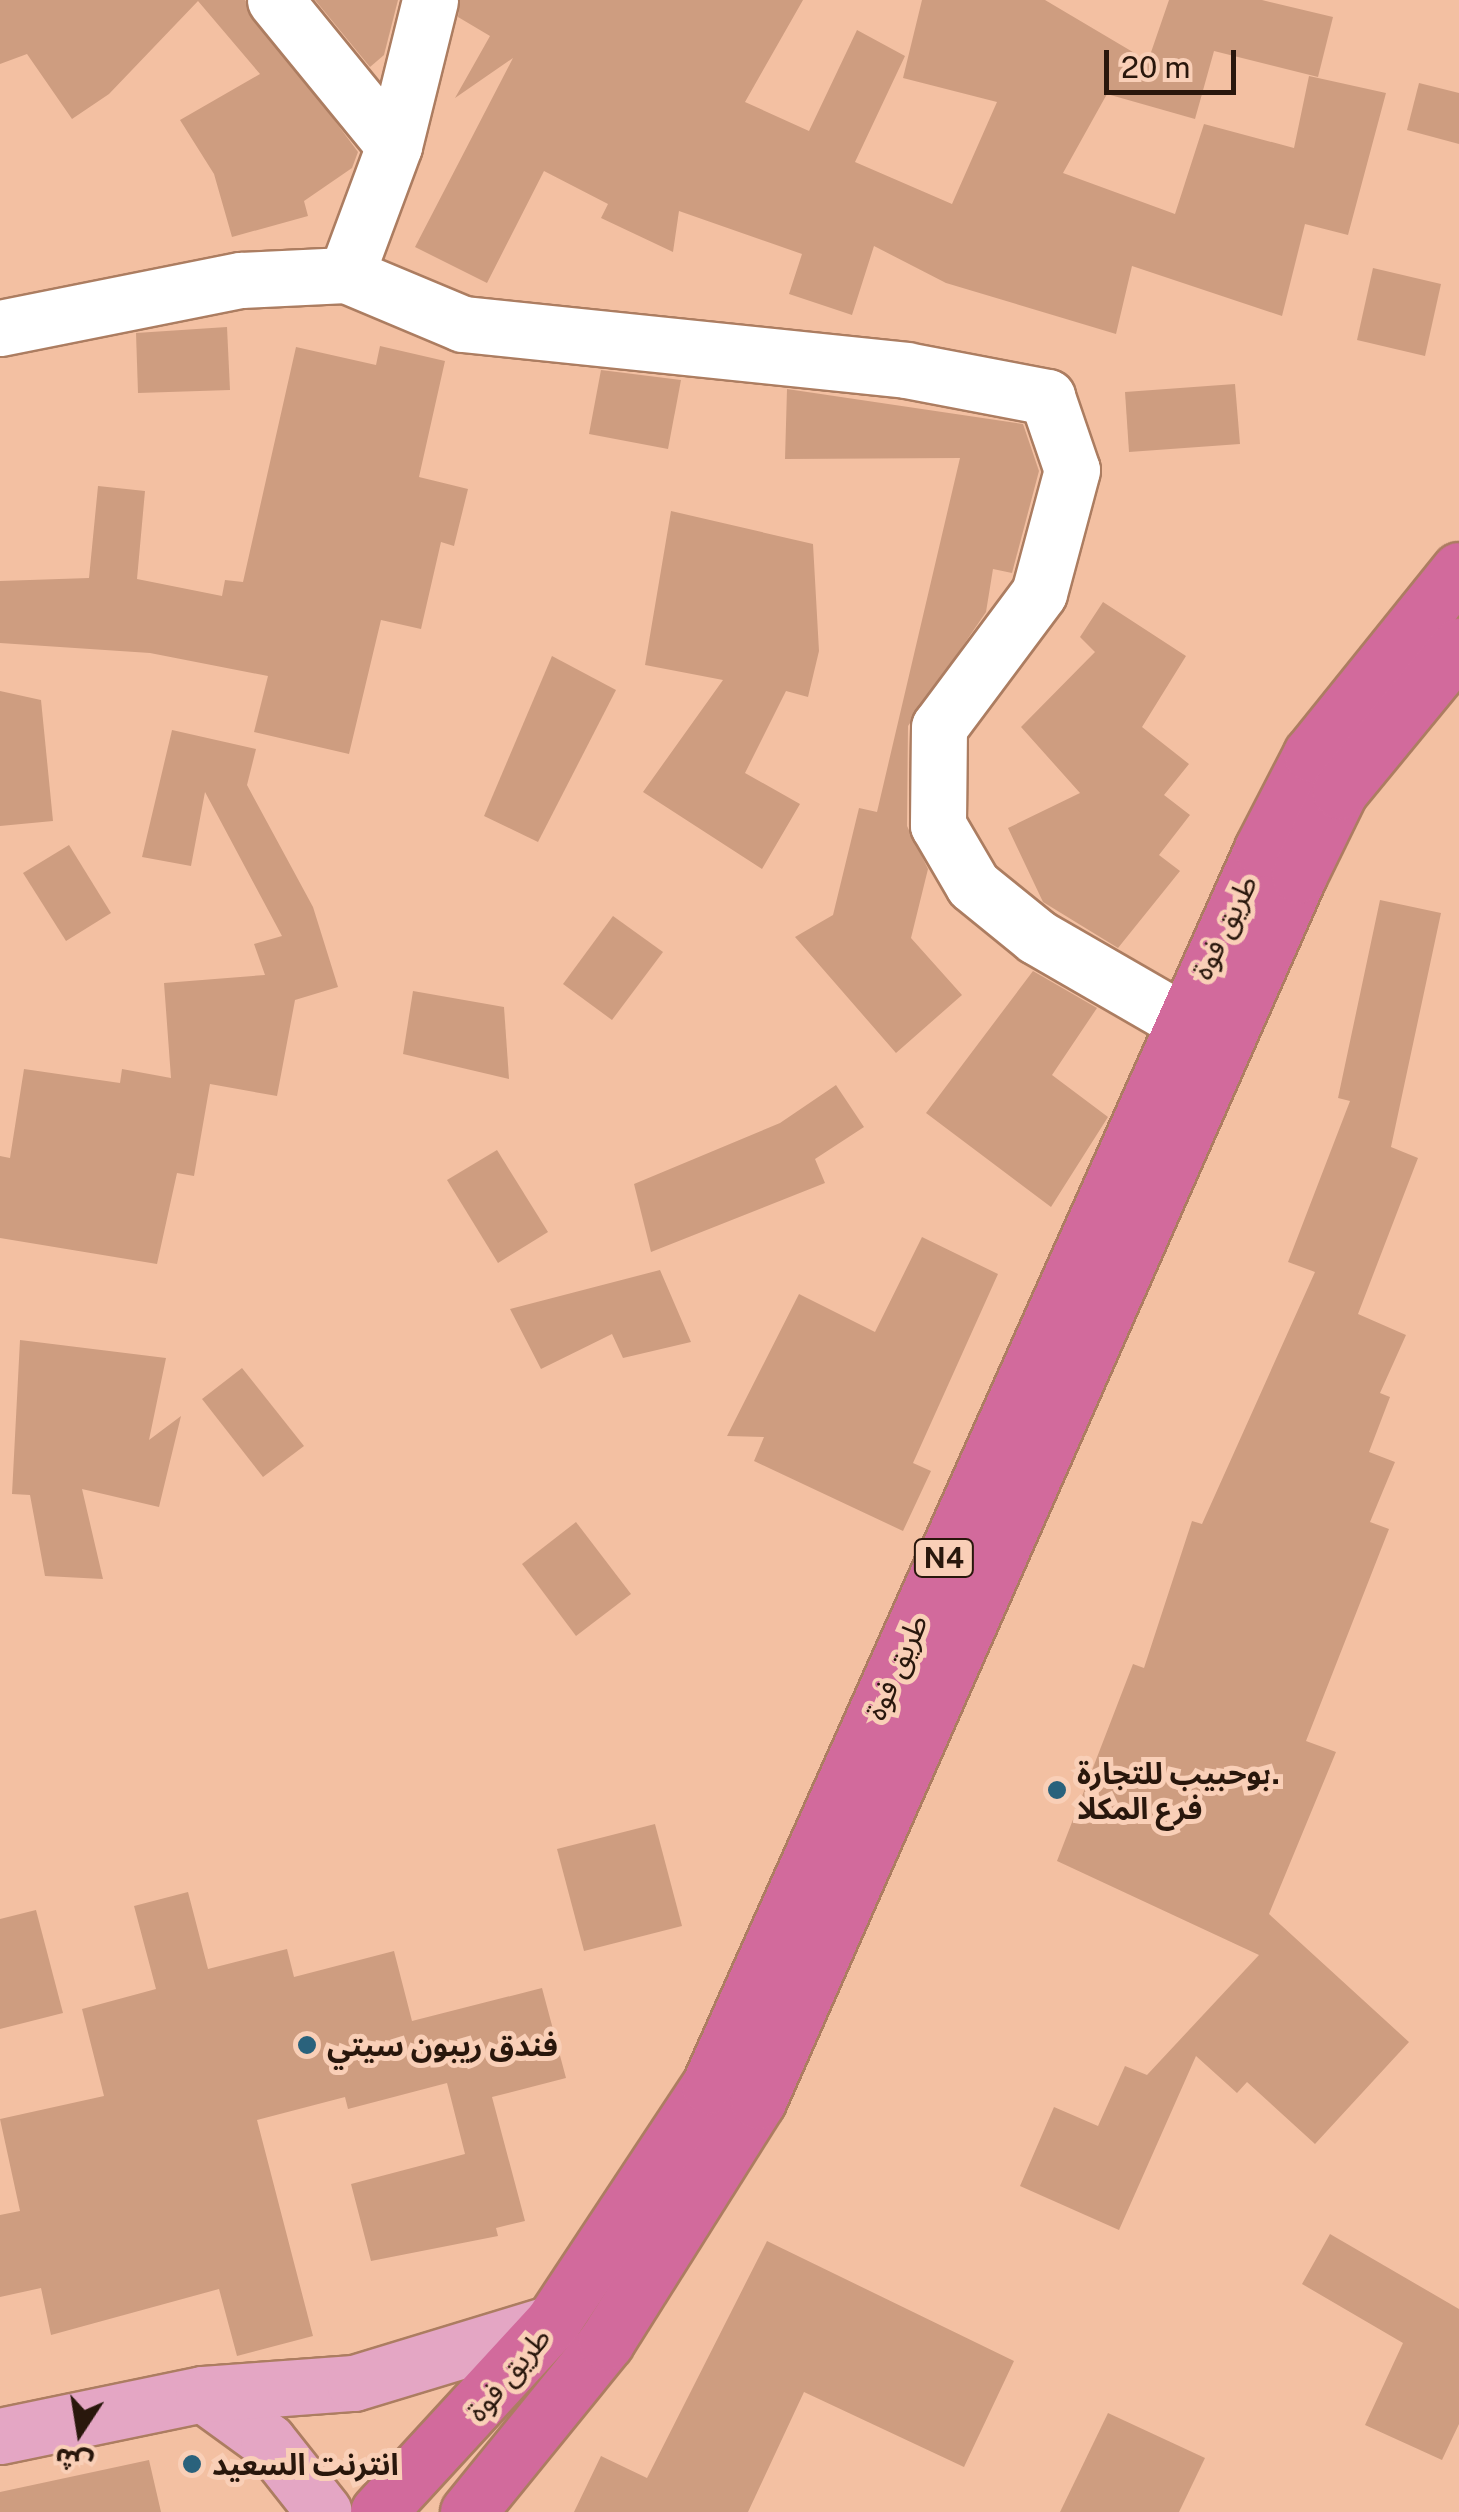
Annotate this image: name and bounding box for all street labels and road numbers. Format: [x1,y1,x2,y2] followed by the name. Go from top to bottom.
[1183,869,1265,985] street label: طريق فوة
[912,1535,976,1581] road number: N4
[857,1609,935,1725] street label: طريق فوة
[458,2320,558,2428] street label: طريق فوة

